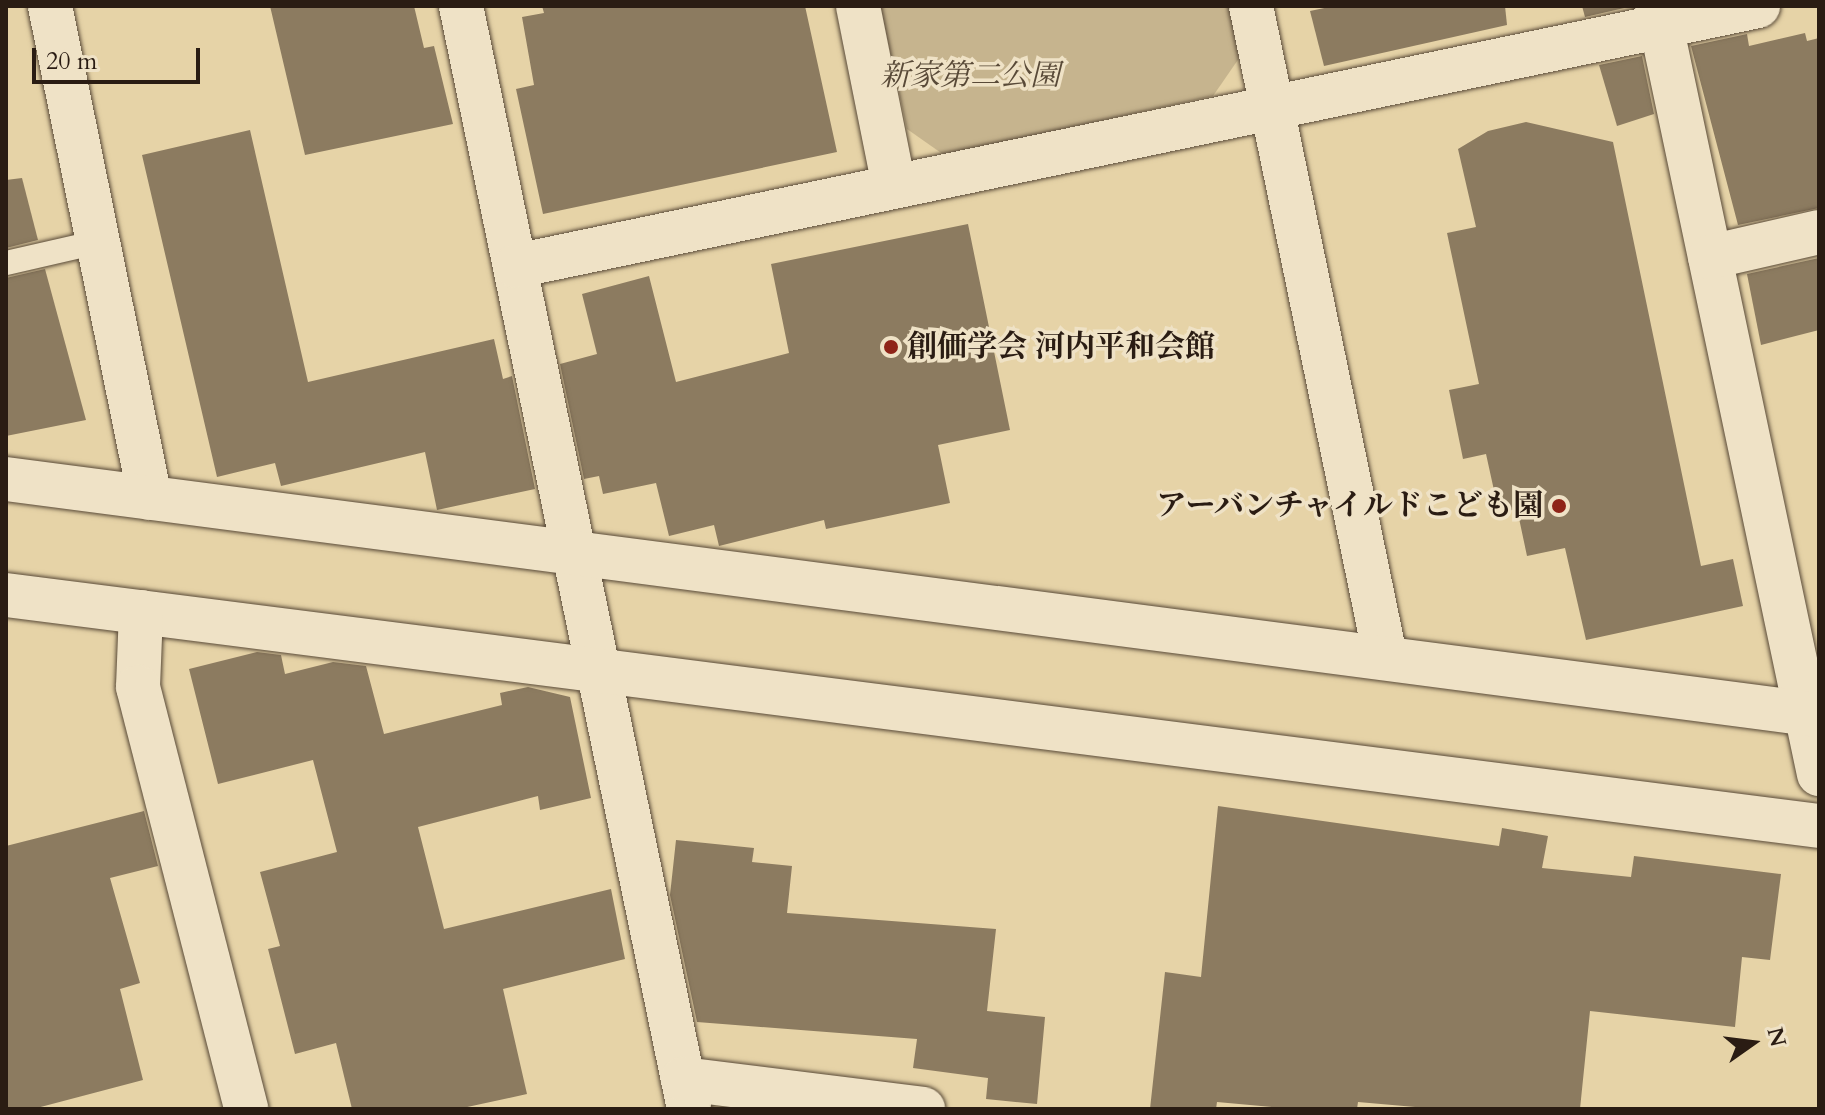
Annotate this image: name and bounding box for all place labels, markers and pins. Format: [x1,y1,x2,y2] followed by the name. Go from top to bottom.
[907,329,1215,365] place label: 創価学会 河内平和会館
[882,338,900,356] marker: 創価学会 河内平和会館
[1154,488,1543,524] place label: アーバンチャイルドこども園
[1550,497,1568,515] marker: アーバンチャイルドこども園

